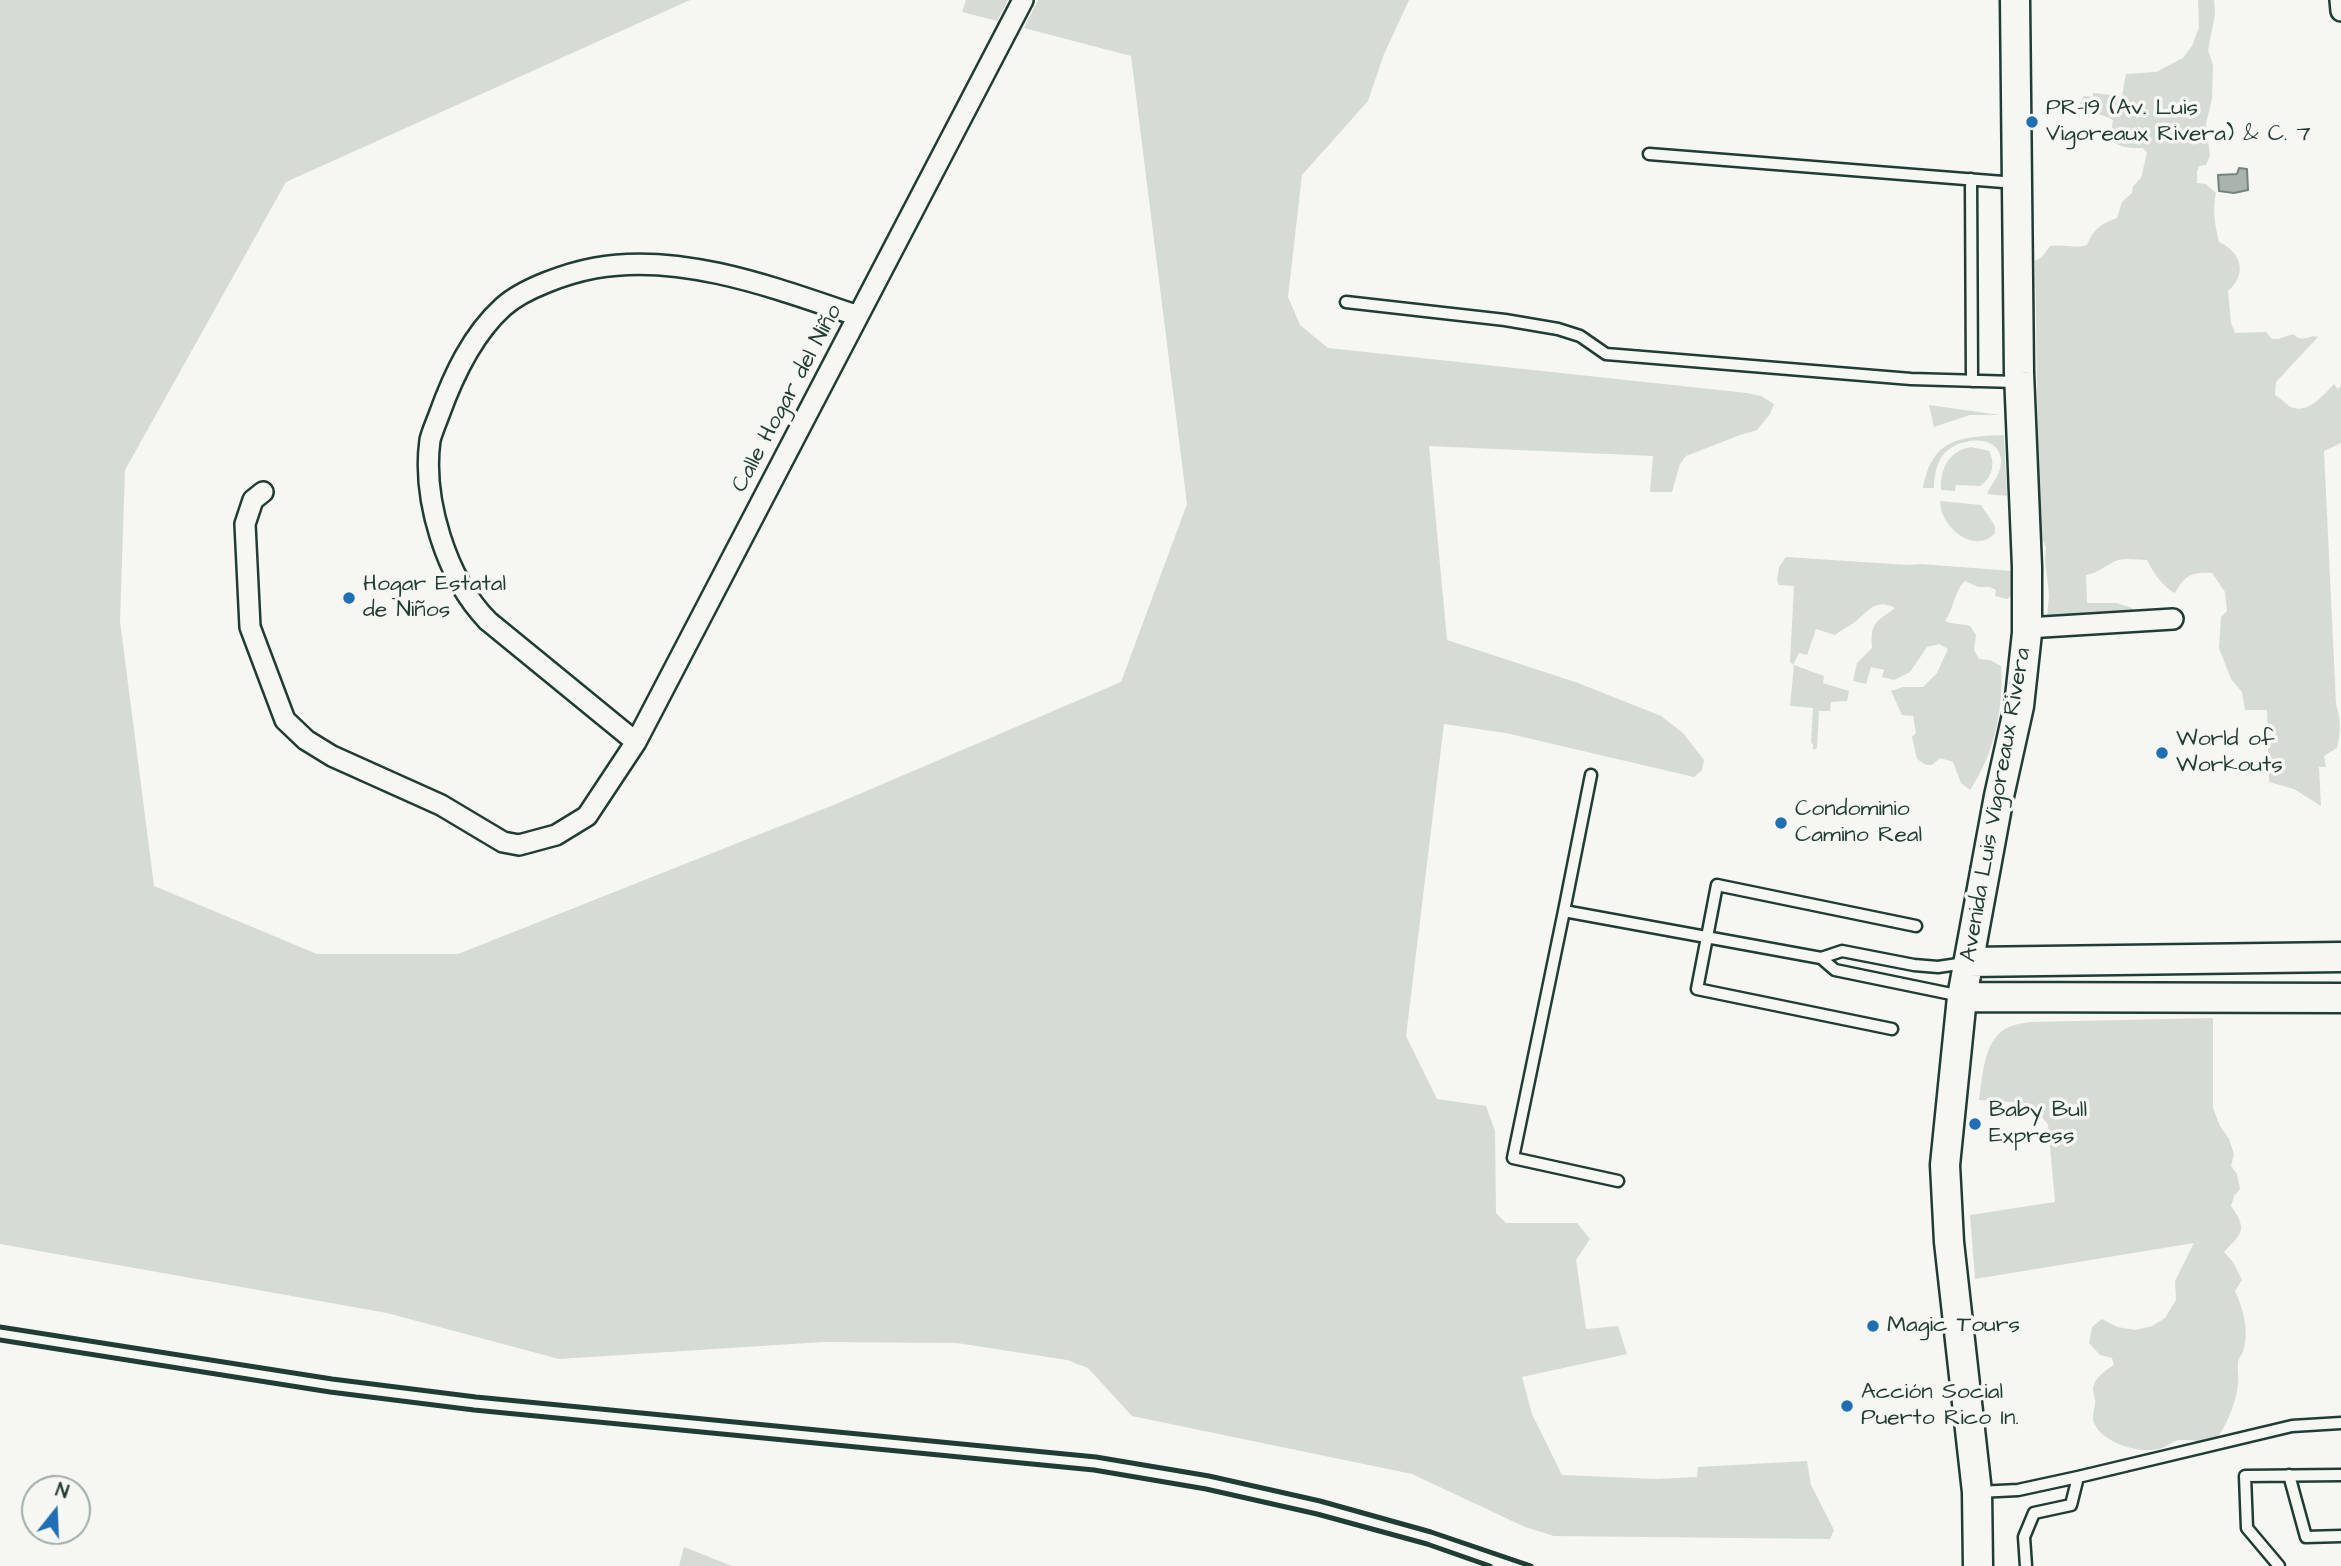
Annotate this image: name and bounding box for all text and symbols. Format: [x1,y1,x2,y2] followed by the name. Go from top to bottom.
[2046,95,2311,149] place label: PR-19 (Av. Luis Vigoreaux Rivera) & C. 7
[2024,114,2040,130] marker: PR-19 (Av. Luis Vigoreaux Rivera) & C. 7
[727,300,849,498] street label: Calle Hogar del Niño
[363,571,506,625] place label: Hogar Estatal de Niños
[341,590,357,606] marker: Hogar Estatal de Niños
[1956,646,2038,964] street label: Avenida Luis Vigoreaux Rivera
[2176,726,2283,780] place label: World of Workouts
[2154,745,2170,761] marker: World of Workouts
[1795,796,1922,850] place label: Condominio Camino Real
[1773,815,1789,831] marker: Condominio Camino Real
[1989,1097,2087,1151] place label: Baby Bull Express
[1967,1116,1983,1132] marker: Baby Bull Express
[1887,1312,2020,1340] place label: Magic Tours
[1865,1318,1881,1334] marker: Magic Tours
[1861,1379,2019,1433] place label: Acción Social Puerto Rico In.
[1839,1398,1855,1414] marker: Acción Social Puerto Rico In.
[21,1475,91,1545] north arrow
[52,1477,72,1506] text: N

